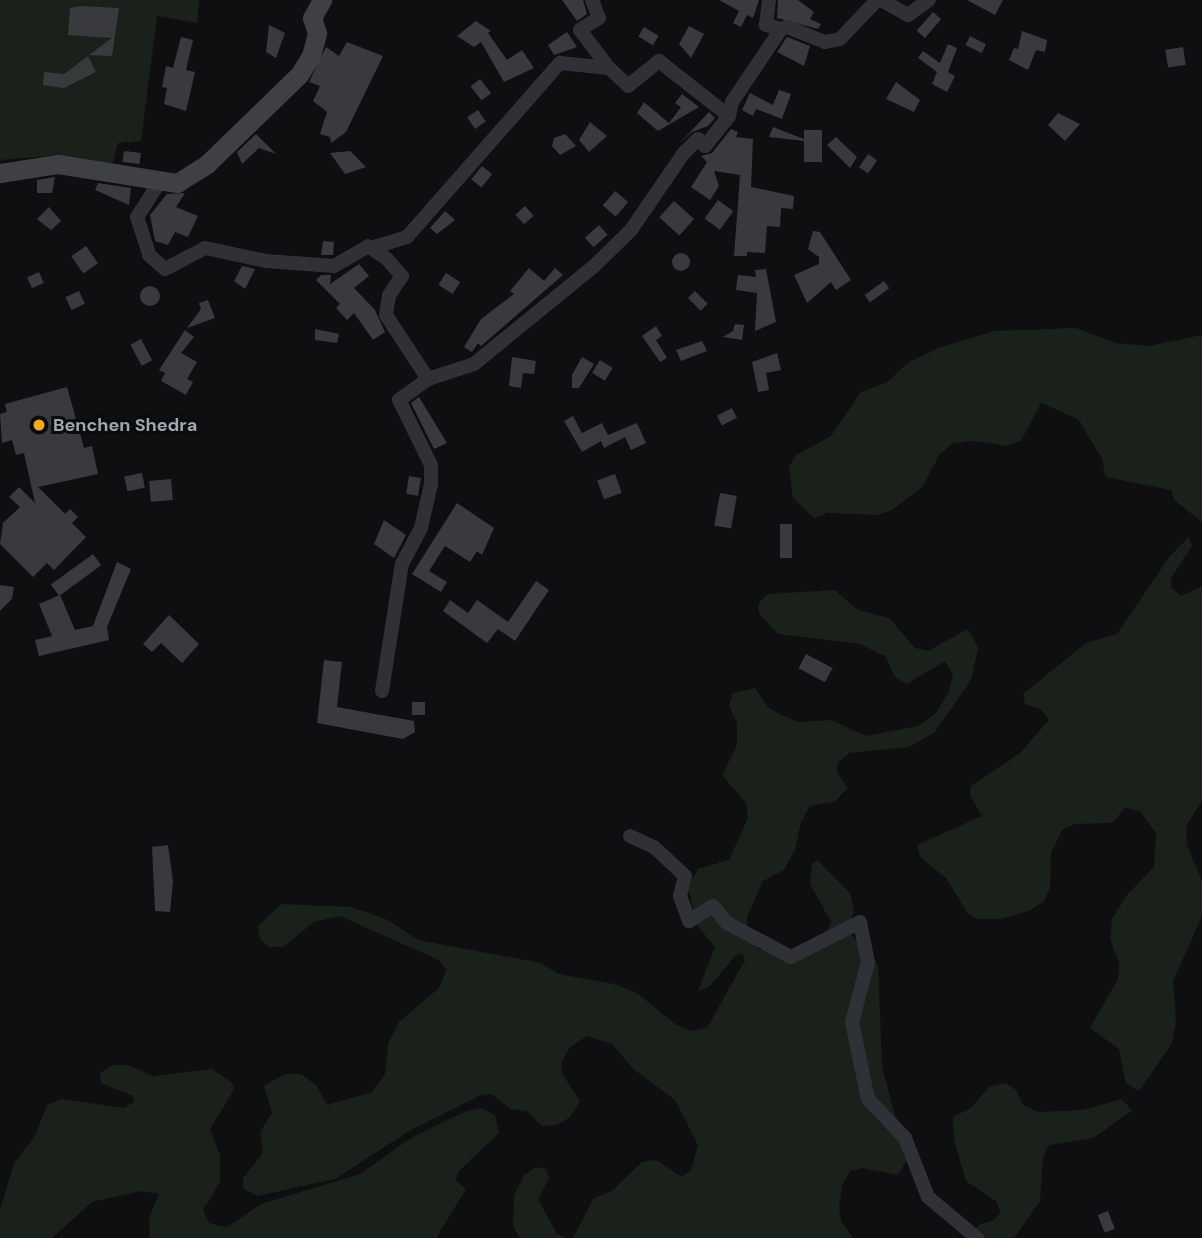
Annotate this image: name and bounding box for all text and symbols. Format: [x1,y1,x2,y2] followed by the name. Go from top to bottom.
[53,414,197,436] place label: Benchen Shedra
[31,417,47,433] marker: Benchen Shedra

